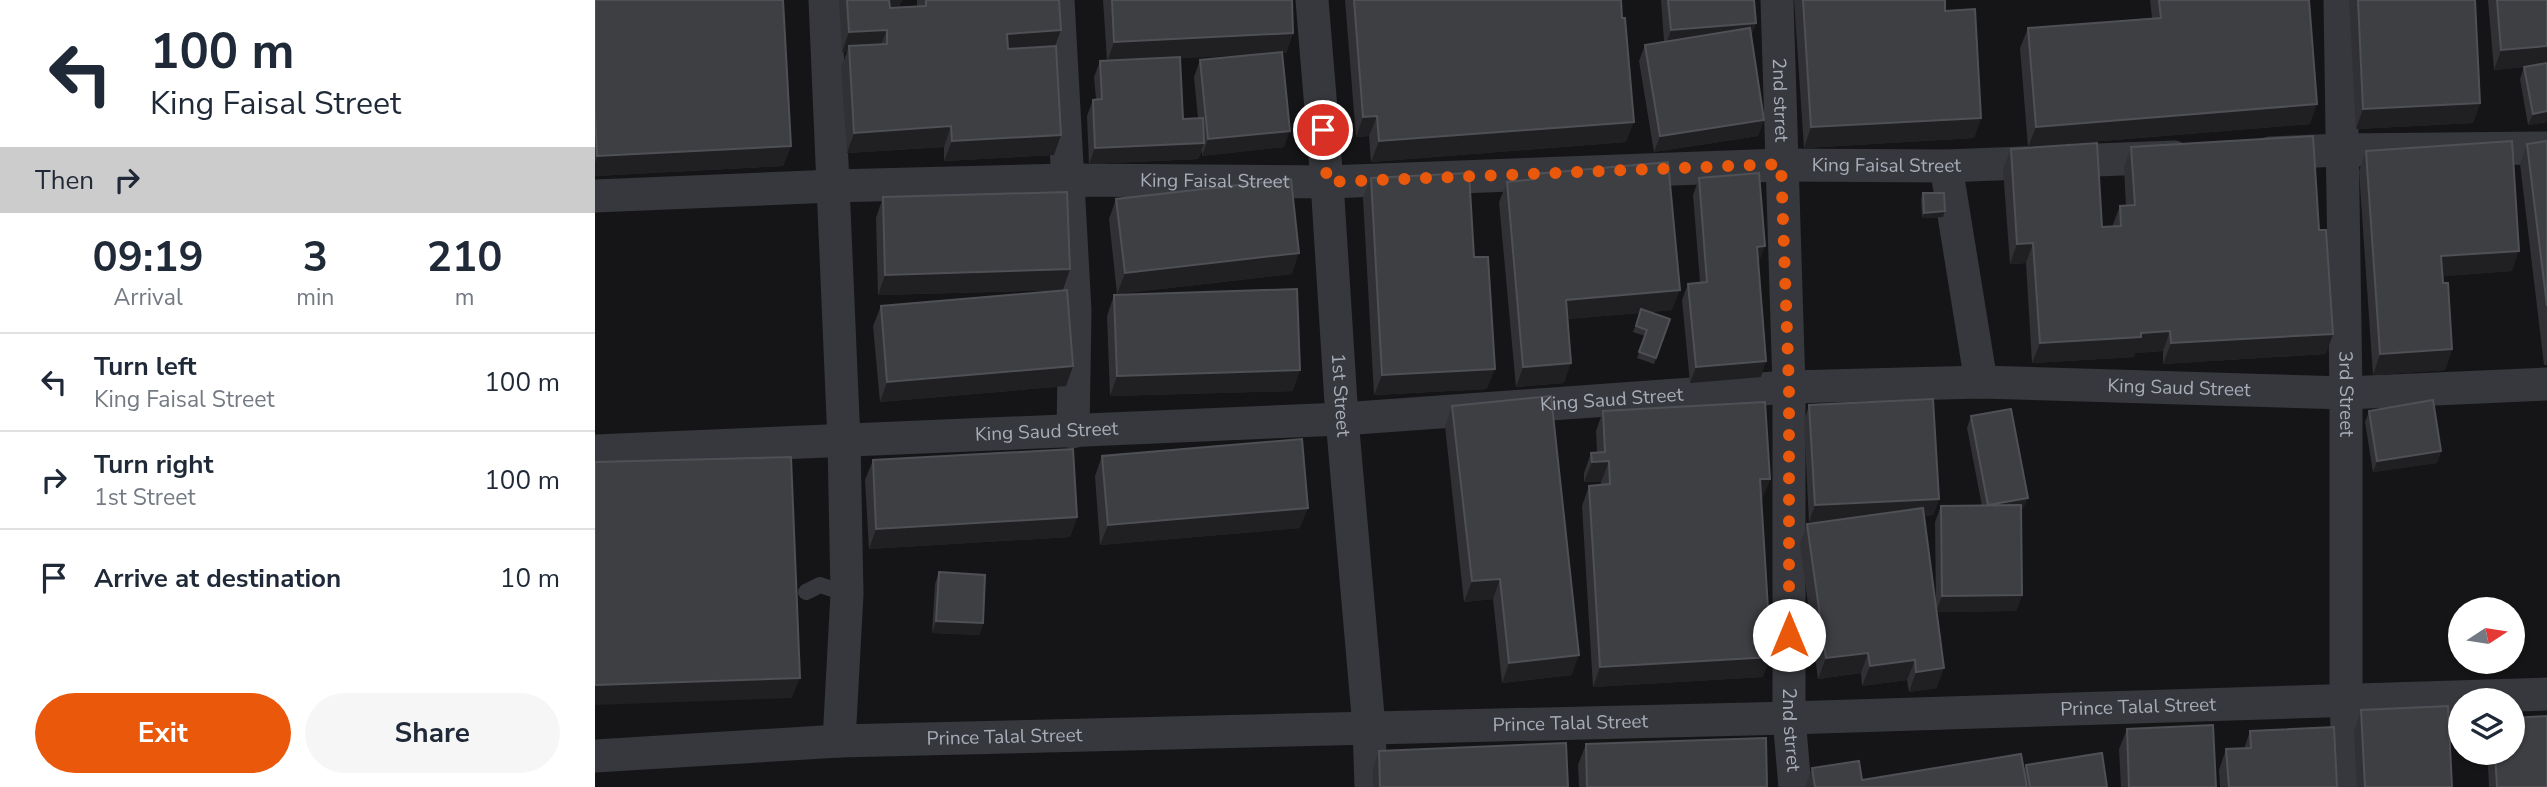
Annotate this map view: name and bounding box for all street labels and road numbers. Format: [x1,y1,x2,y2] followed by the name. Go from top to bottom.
[1766,57,1794,143] street label: 2nd strret
[1812,152,1962,179] street label: King Faisal Street
[1140,168,1290,195] street label: King Faisal Street
[2332,351,2359,437] street label: 3rd Street
[1325,352,1357,438] street label: 1st Street
[2107,373,2251,403] street label: King Saud Street
[1539,382,1684,418] street label: King Saud Street
[974,416,1119,448] street label: King Saud Street
[1776,688,1807,773] street label: 2nd strret
[2060,691,2217,722] street label: Prince Talal Street
[1492,708,1649,738] street label: Prince Talal Street
[926,722,1083,752] street label: Prince Talal Street

